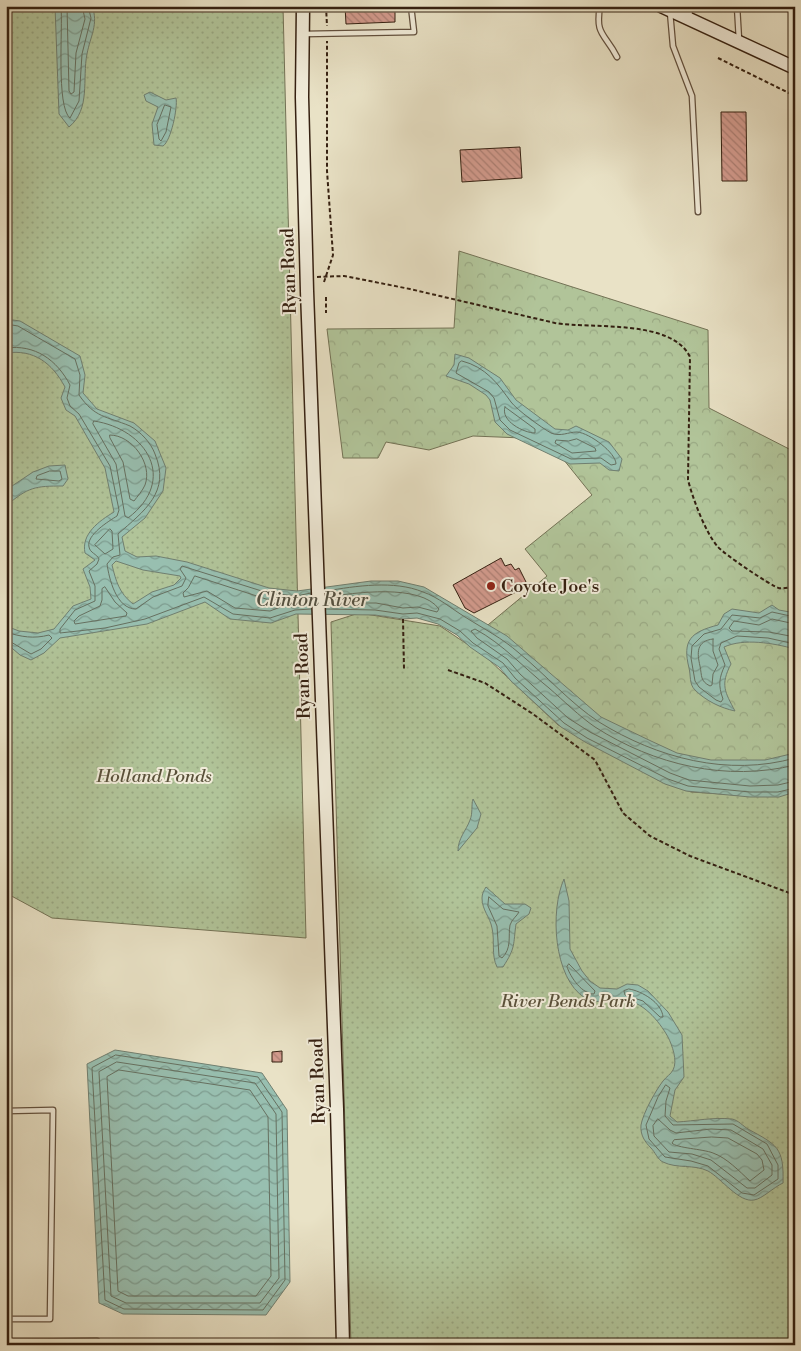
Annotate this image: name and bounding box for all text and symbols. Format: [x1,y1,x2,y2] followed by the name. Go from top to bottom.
[276,227,302,314] street label: Ryan Road
[501,575,599,598] place label: Coyote Joe's
[485,580,497,592] marker: Coyote Joe's
[256,588,369,612] water label: Clinton River
[290,632,316,719] street label: Ryan Road
[95,765,212,788] park label: Holland Ponds
[499,990,636,1013] park label: River Bends Park
[305,1037,331,1124] street label: Ryan Road

